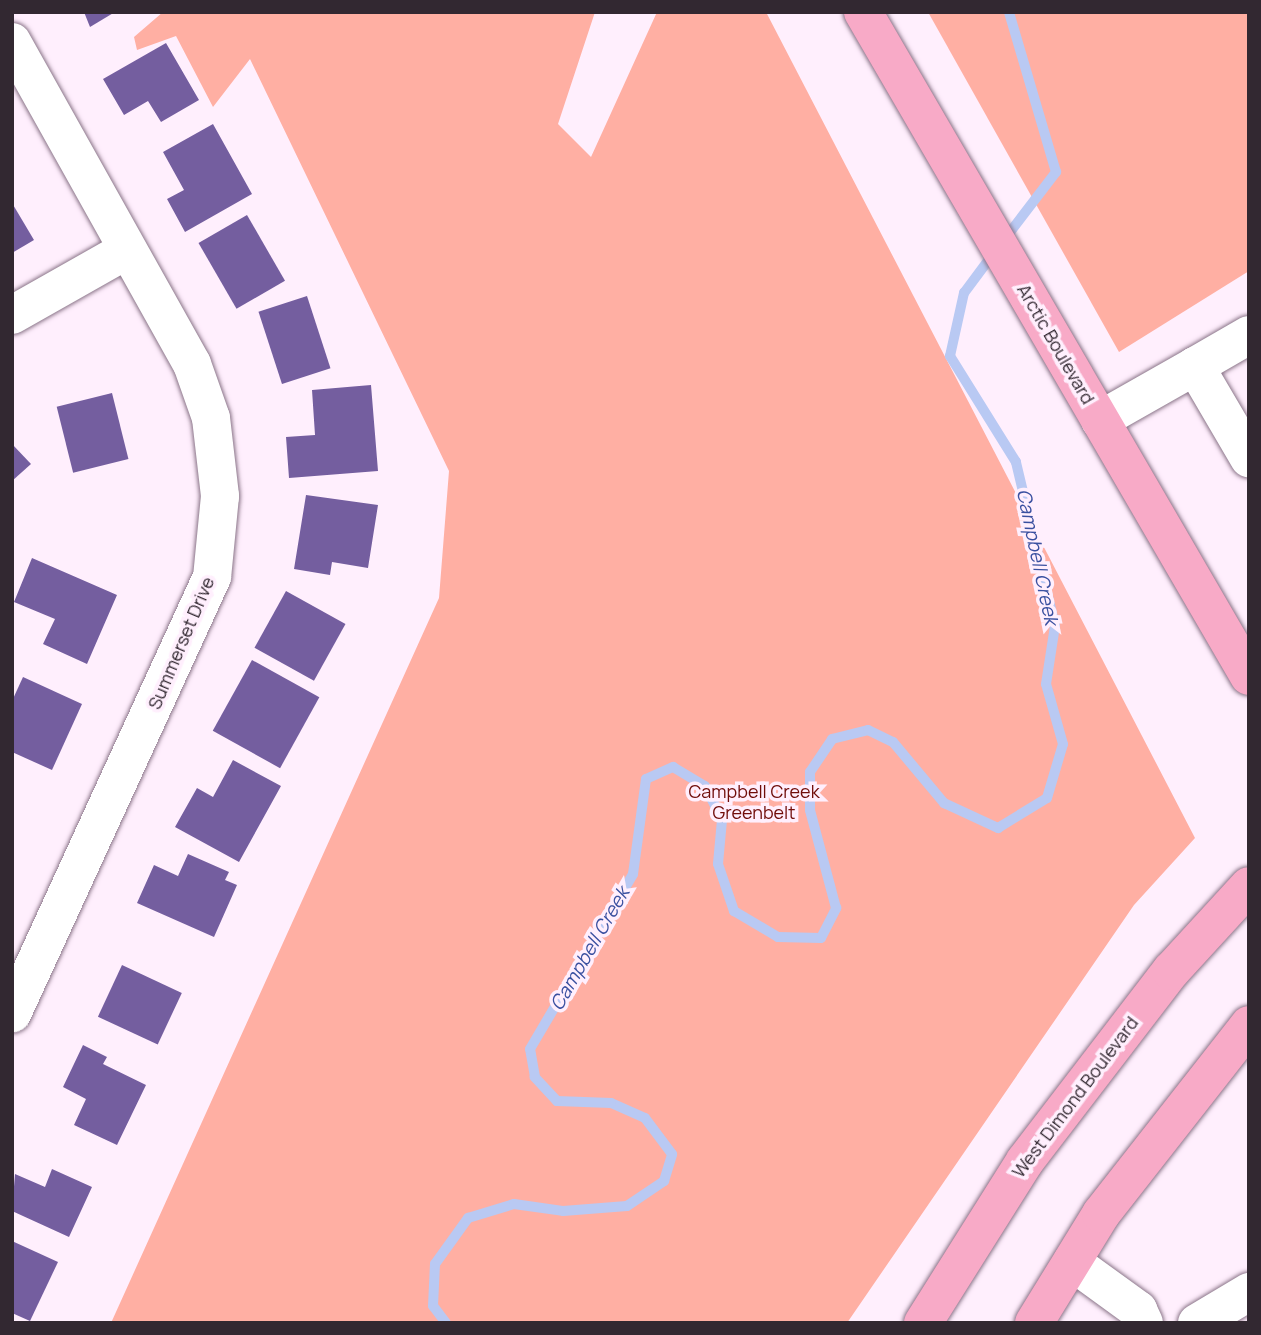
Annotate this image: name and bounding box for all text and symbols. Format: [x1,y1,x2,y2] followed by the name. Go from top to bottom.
[1013,280,1099,408] street label: Arctic Boulevard
[1011,487,1063,627] water label: Campbell Creek
[143,574,219,712] street label: Summerset Drive
[688,781,820,824] park label: Campbell Creek Greenbelt
[546,883,634,1015] water label: Campbell Creek
[1007,1012,1143,1182] street label: West Dimond Boulevard

